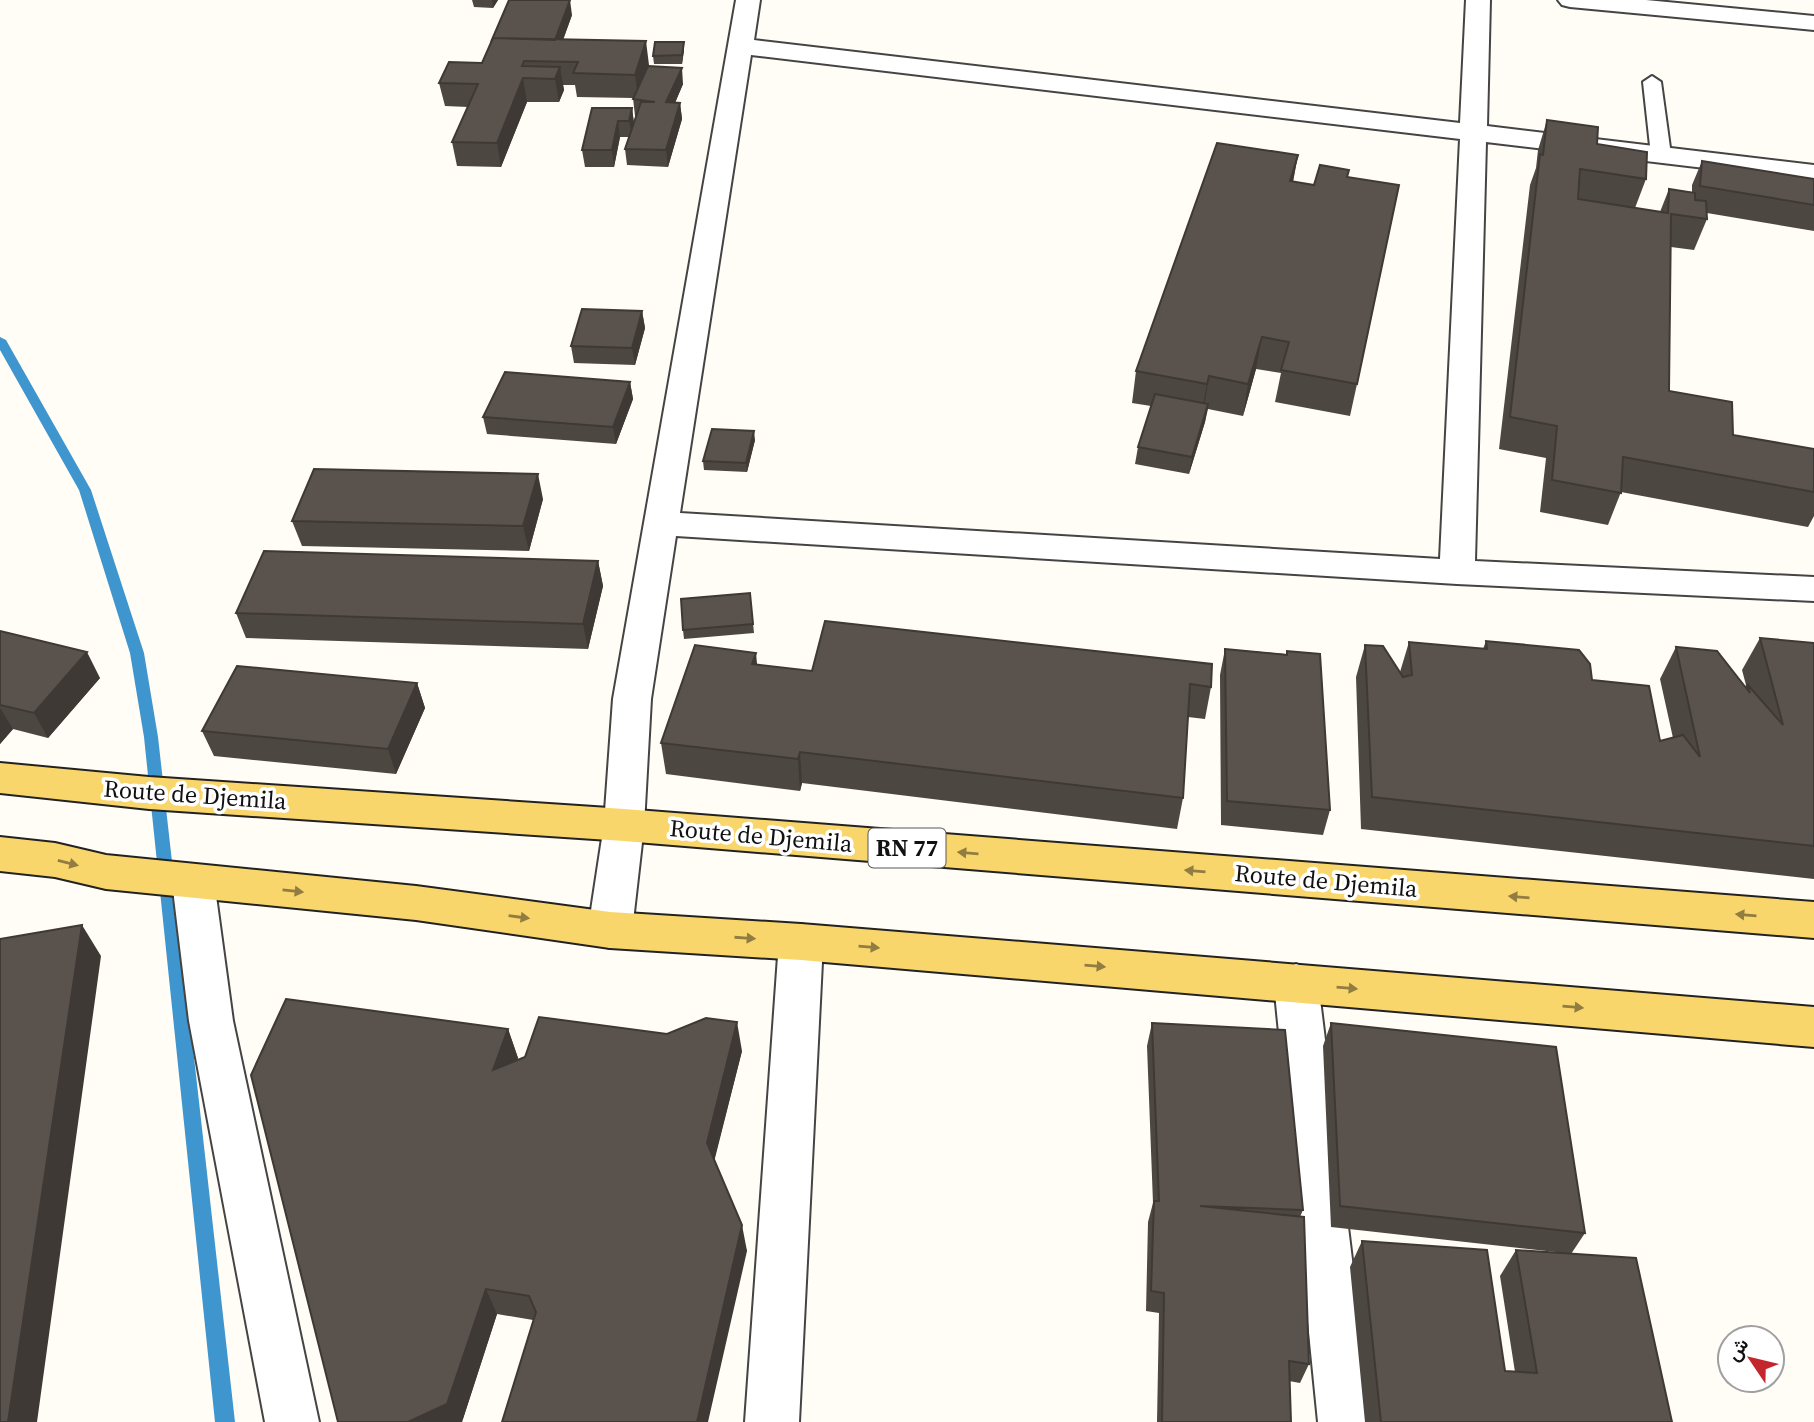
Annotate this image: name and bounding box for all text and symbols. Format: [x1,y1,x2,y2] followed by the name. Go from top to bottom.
[102,772,288,817] street label: Route de Djemila
[668,811,855,860] street label: Route de Djemila
[869,828,946,868] road number: RN 77
[957,847,979,858] one-way arrow
[1233,856,1420,905] street label: Route de Djemila
[57,858,79,869] one-way arrow
[1184,865,1206,876] one-way arrow
[282,886,304,897] one-way arrow
[1508,891,1530,902] one-way arrow
[1735,909,1757,920] one-way arrow
[508,912,530,923] one-way arrow
[735,933,757,944] one-way arrow
[858,942,880,953] one-way arrow
[1085,961,1107,972] one-way arrow
[1336,983,1358,994] one-way arrow
[1562,1002,1584,1013] one-way arrow
[1716,1324,1786,1394] north arrow
[1720,1332,1754,1366] text: ش

